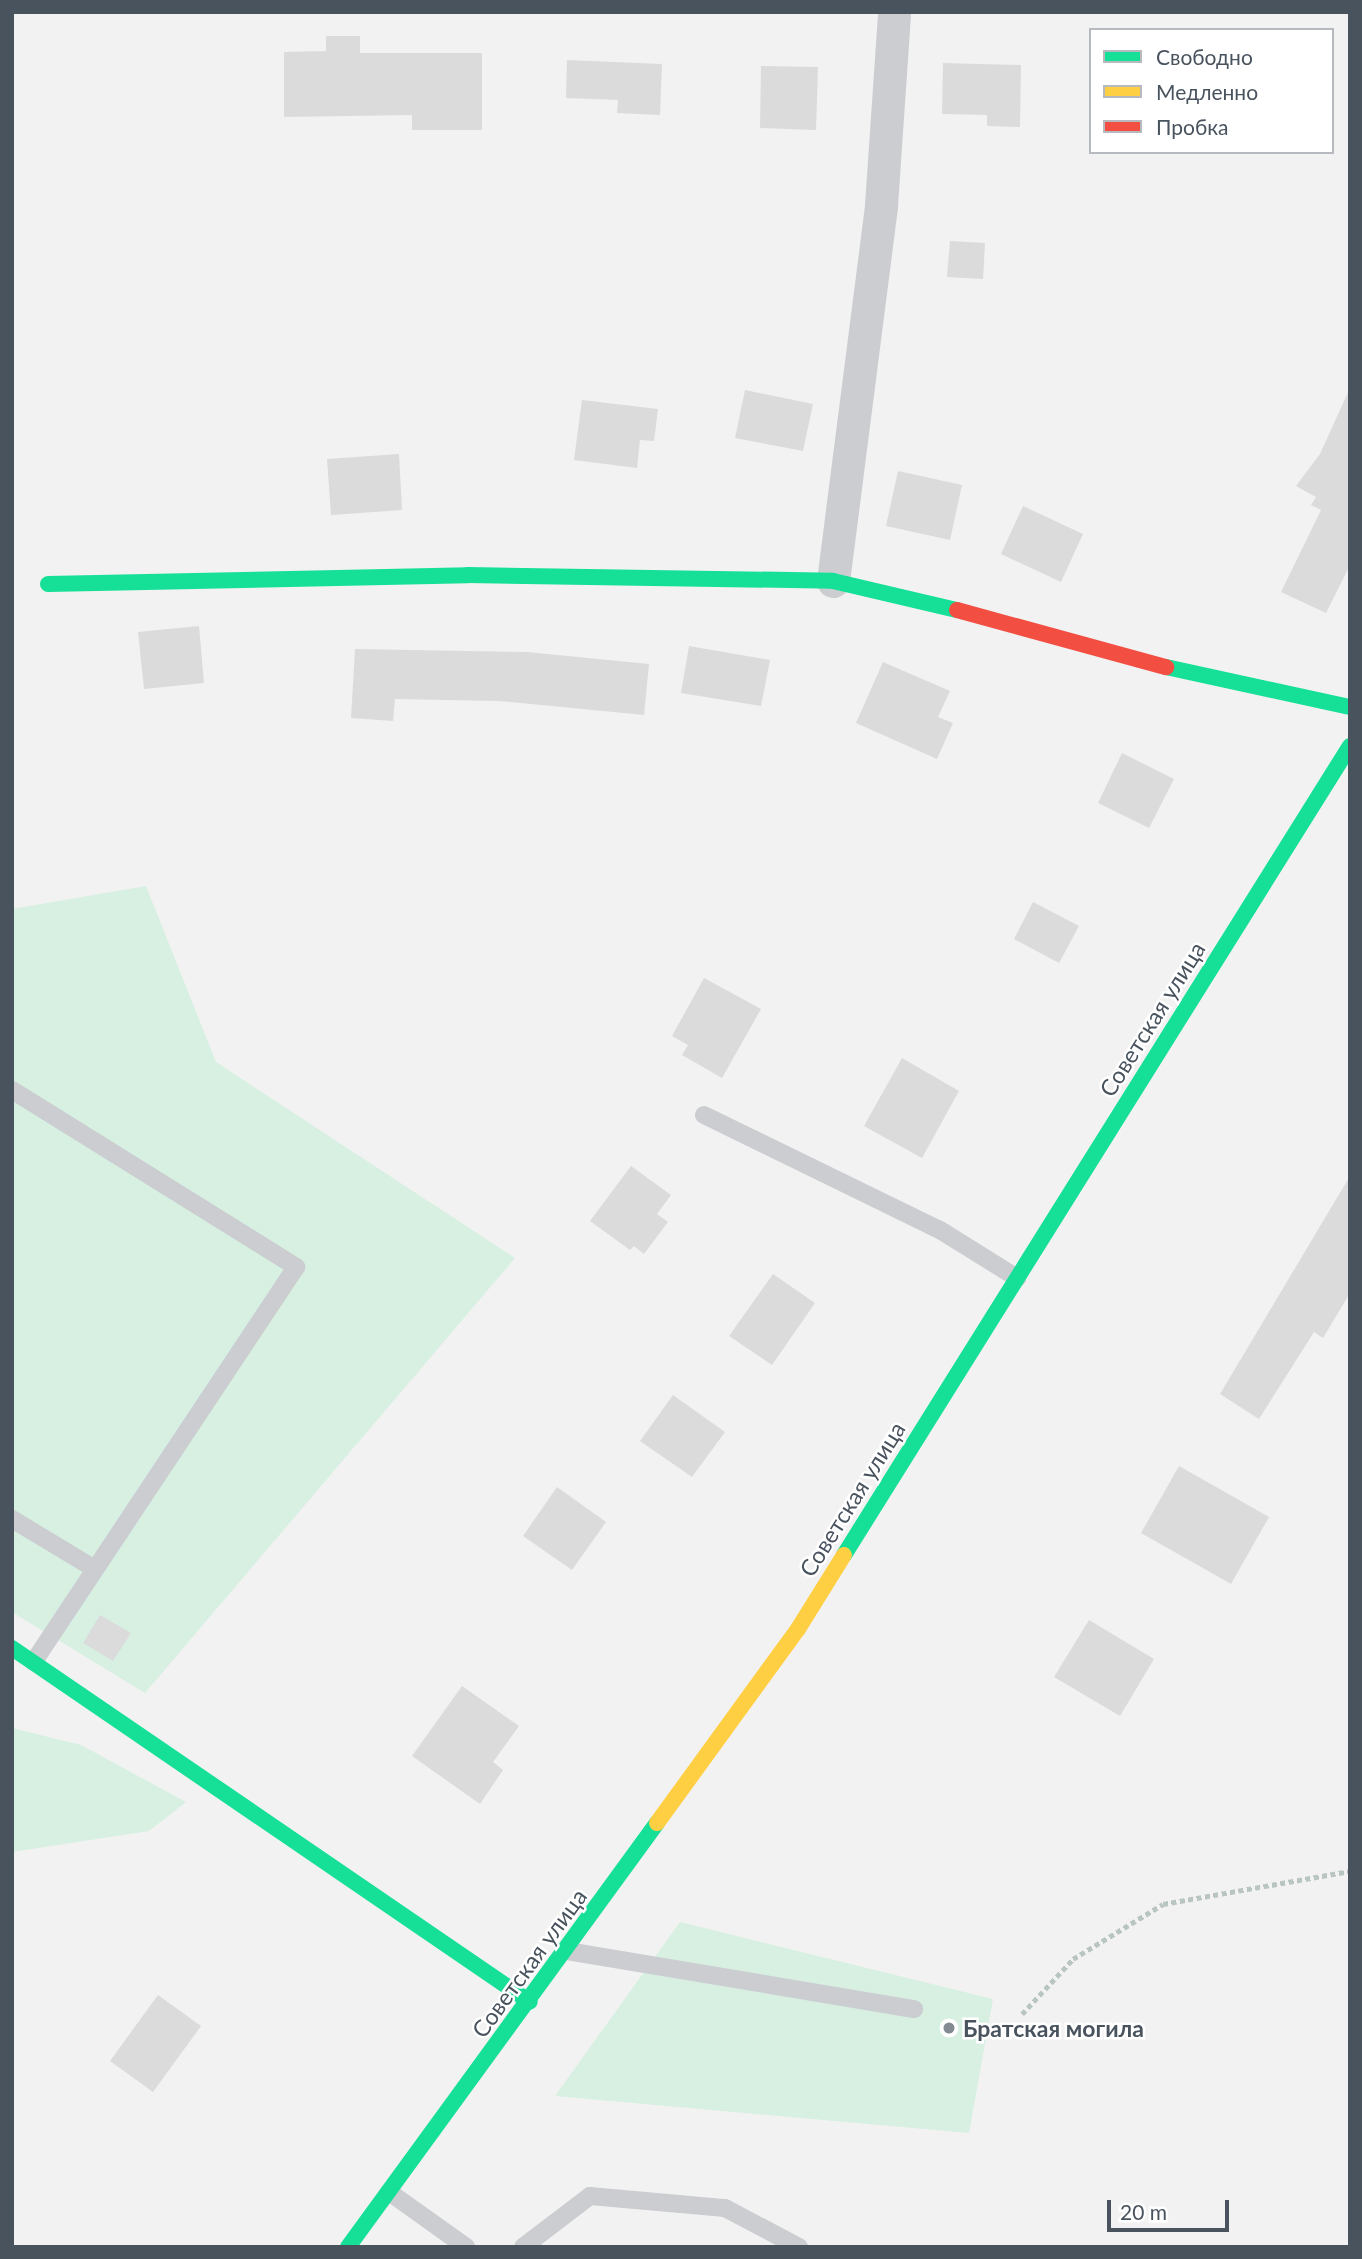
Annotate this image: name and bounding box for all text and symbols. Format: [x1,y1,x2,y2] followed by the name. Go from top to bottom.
[1089,28,1334,154] legend
[1156,44,1253,69] text: Свободно
[1156,79,1258,104] text: Медленно
[1156,114,1229,139] text: Пробка
[1093,937,1211,1101] street label: Советская улица
[793,1417,911,1581] street label: Советская улица
[466,1883,592,2043] street label: Советская улица
[963,2014,1144,2042] place label: Братская могила
[941,2020,957,2036] marker: Братская могила
[1110,2186,1232,2230] scale bar
[1120,2199,1167,2224] text: 20 m

